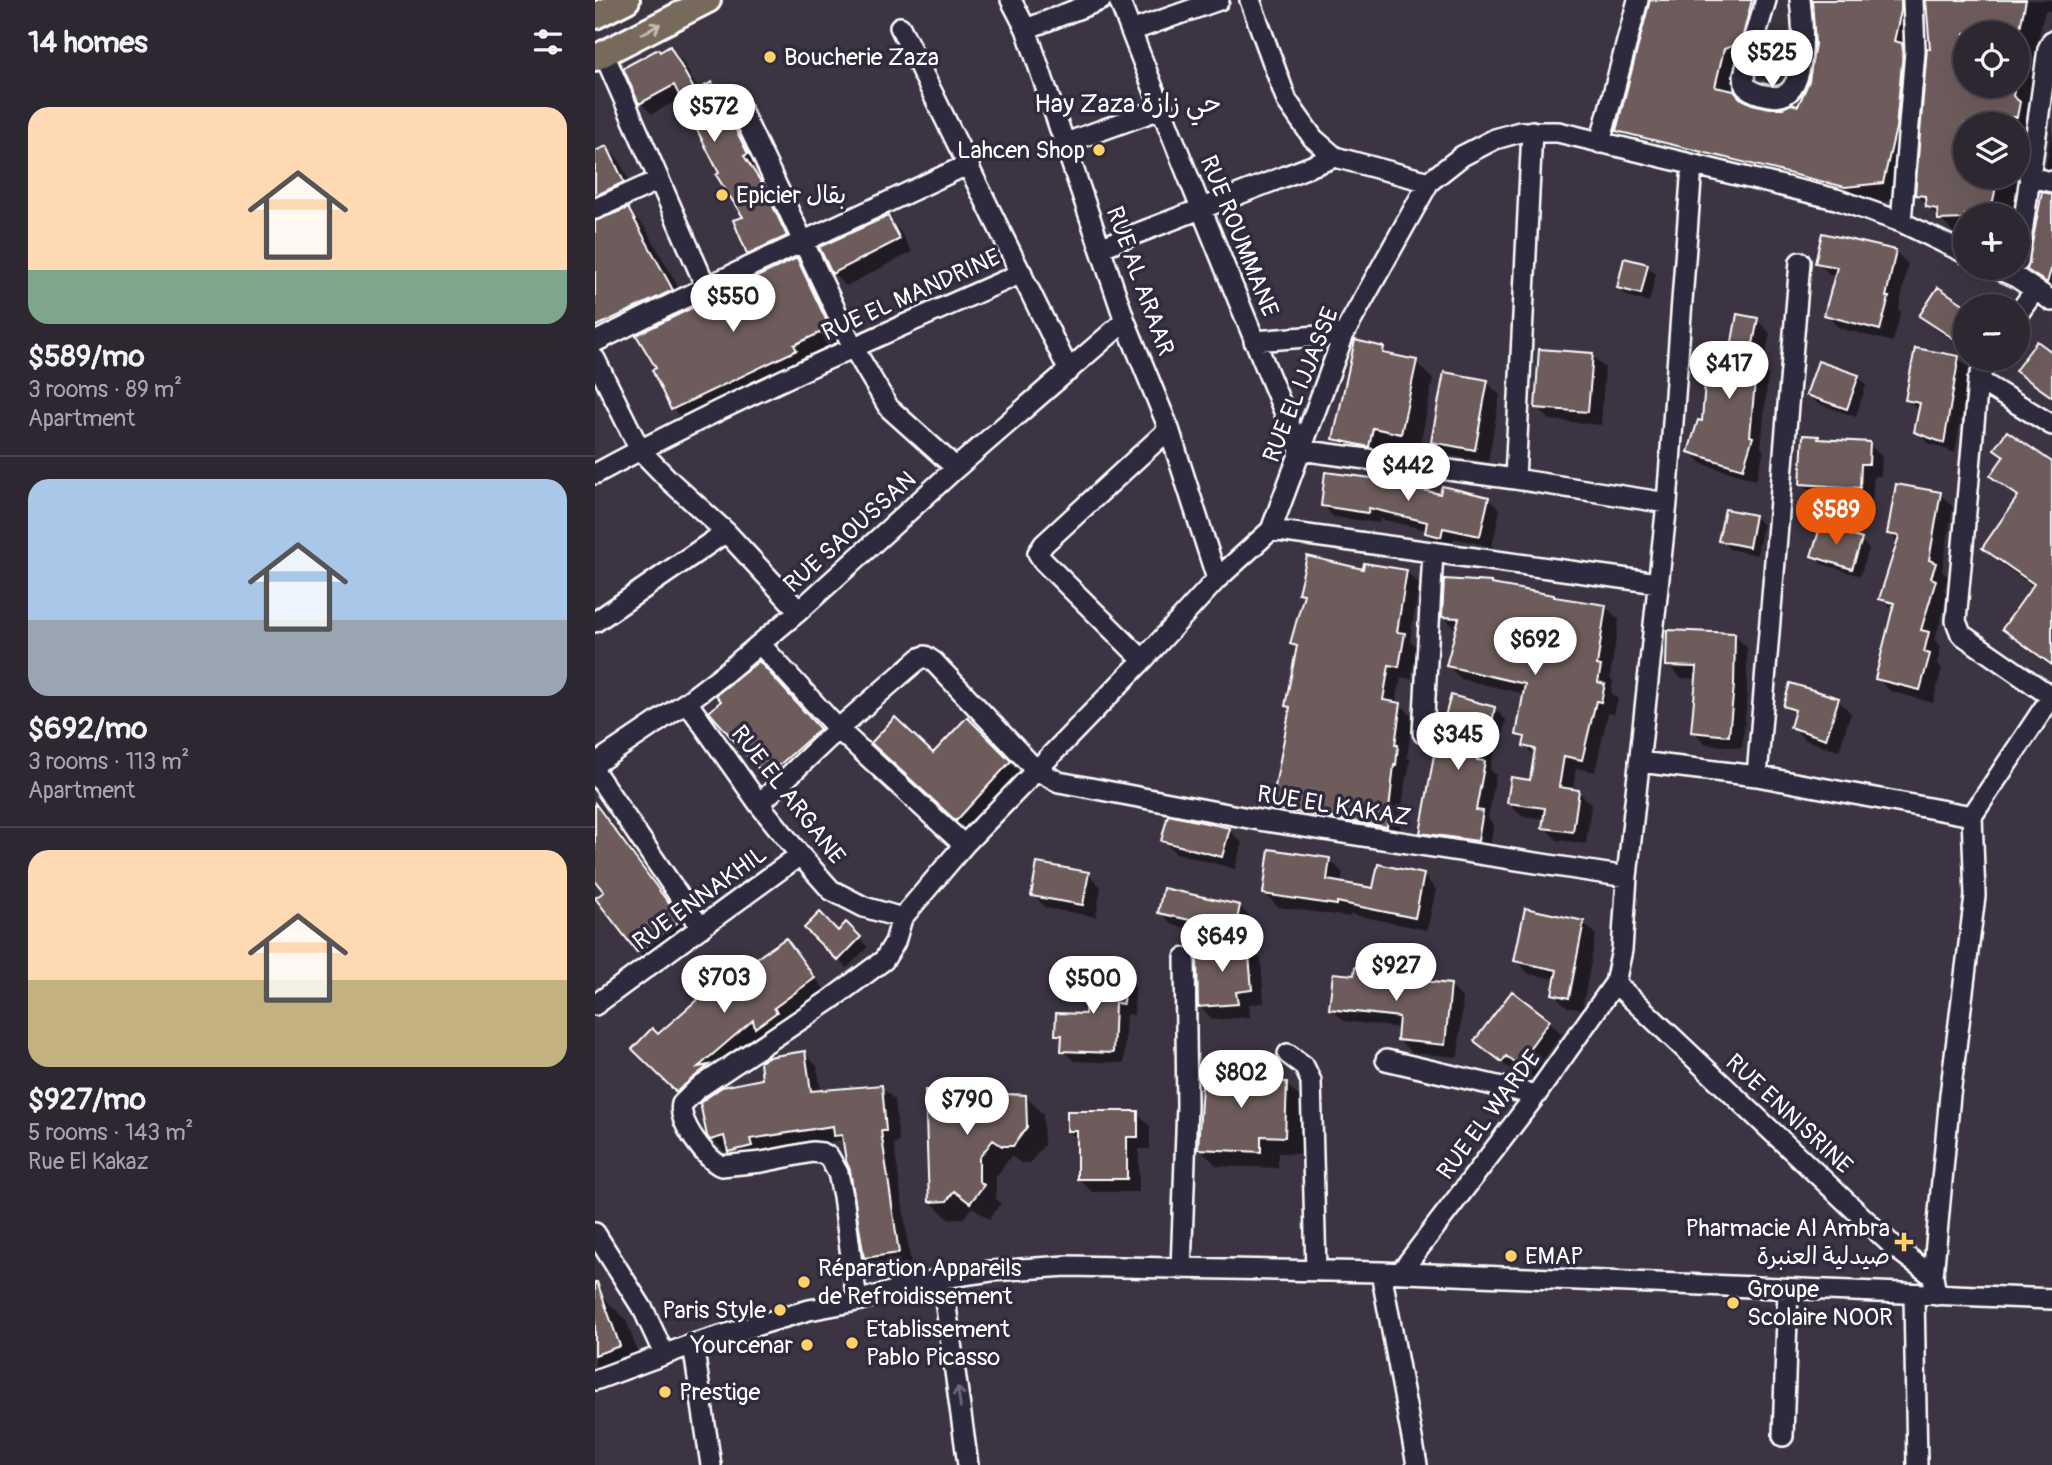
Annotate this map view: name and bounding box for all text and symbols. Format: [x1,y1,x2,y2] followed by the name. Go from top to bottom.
[1953,21,2030,371] map controls
[1953,21,2030,98] button: locate
[641,22,661,36] one-way arrow
[529,23,567,61] icon: filters
[28,24,148,61] text: 14 homes
[1731,31,1813,90] pin: $525
[1747,38,1797,67] text: $525
[784,43,939,72] place label: Boucherie Zaza
[762,49,778,65] marker: Boucherie Zaza
[673,85,755,144] pin: $572
[1034,88,1222,126] district label: Hay Zaza حي زازة
[689,92,739,121] text: $572
[1953,112,2030,189] button: layers
[957,136,1085,165] place label: Lahcen Shop
[1091,142,1107,158] marker: Lahcen Shop
[1193,151,1285,321] street label: RUE ROUMMANE
[235,152,361,278] icon: home
[736,181,846,210] place label: Epicier بقال
[714,187,730,203] marker: Epicier بقال
[1100,203,1180,359] street label: RUE AL ARAAR
[1953,203,2030,280] button: +
[817,243,1005,347] street label: RUE EL MANDRINE
[692,274,774,334] pin: $550
[706,282,760,311] text: $550
[1953,294,2030,371] button: −
[1257,303,1345,467] street label: RUE EL IJJASSE
[28,338,145,375] text: $589/mo
[1688,342,1770,401] pin: $417
[1706,349,1752,378] text: $417
[28,375,182,404] text: 3 rooms · 89 m²
[28,404,135,433] text: Apartment
[1367,444,1449,503] pin: $442
[1382,451,1434,480] text: $442
[778,465,922,599] street label: RUE SAOUSSAN
[1795,488,1877,547] pin: $589
[1812,495,1860,524] text: $589
[235,524,361,650] icon: home
[1494,618,1576,677] pin: $692
[1510,625,1560,654] text: $692
[28,710,147,747] text: $692/mo
[1417,712,1499,772] pin: $345
[725,720,851,870] street label: RUE EL ARGANE
[1432,720,1484,749] text: $345
[28,747,189,776] text: 3 rooms · 113 m²
[28,776,135,805] text: Apartment
[1255,780,1413,832] street label: RUE EL KAKAZ
[627,840,773,956] street label: RUE ENNAKHIL
[235,895,361,1021] icon: home
[1181,914,1263,974] pin: $649
[1196,922,1248,951] text: $649
[1355,944,1437,1003] pin: $927
[1371,951,1421,980] text: $927
[683,956,765,1015] pin: $703
[1052,956,1134,1016] pin: $500
[697,963,751,992] text: $703
[1065,964,1121,993] text: $500
[1431,1044,1547,1186] street label: RUE EL WARDE
[1719,1048,1859,1180] street label: RUE ENNISRINE
[1200,1050,1282,1110] pin: $802
[1215,1058,1267,1087] text: $802
[926,1078,1008,1137] pin: $790
[28,1081,146,1118] text: $927/mo
[941,1085,993,1114] text: $790
[28,1118,193,1147] text: 5 rooms · 143 m²
[28,1147,148,1176] text: Rue El Kakaz
[1685,1214,1890,1271] place label: Pharmacie Al Ambra صيدلية العنبرة
[1896,1234,1912,1250] marker: Pharmacie Al Ambra صيدلية العنبرة
[1525,1242,1584,1271] place label: EMAP
[1503,1248,1519,1264] marker: EMAP
[818,1254,1022,1311] place label: Réparation Appareils de Refroidissement
[796,1274,812,1290] marker: Réparation Appareils de Refroidissement
[1747,1275,1893,1332] place label: Groupe Scolaire NOOR
[1725,1295,1741,1311] marker: Groupe Scolaire NOOR
[662,1296,766,1325] place label: Paris Style
[772,1302,788,1318] marker: Paris Style
[866,1315,1010,1372] place label: Etablissement Pablo Picasso
[690,1331,793,1360] place label: Yourcenar
[844,1335,860,1351] marker: Etablissement Pablo Picasso
[799,1337,815,1353] marker: Yourcenar
[679,1378,760,1407] place label: Prestige
[657,1384,673,1400] marker: Prestige
[952,1387,965,1409] one-way arrow

